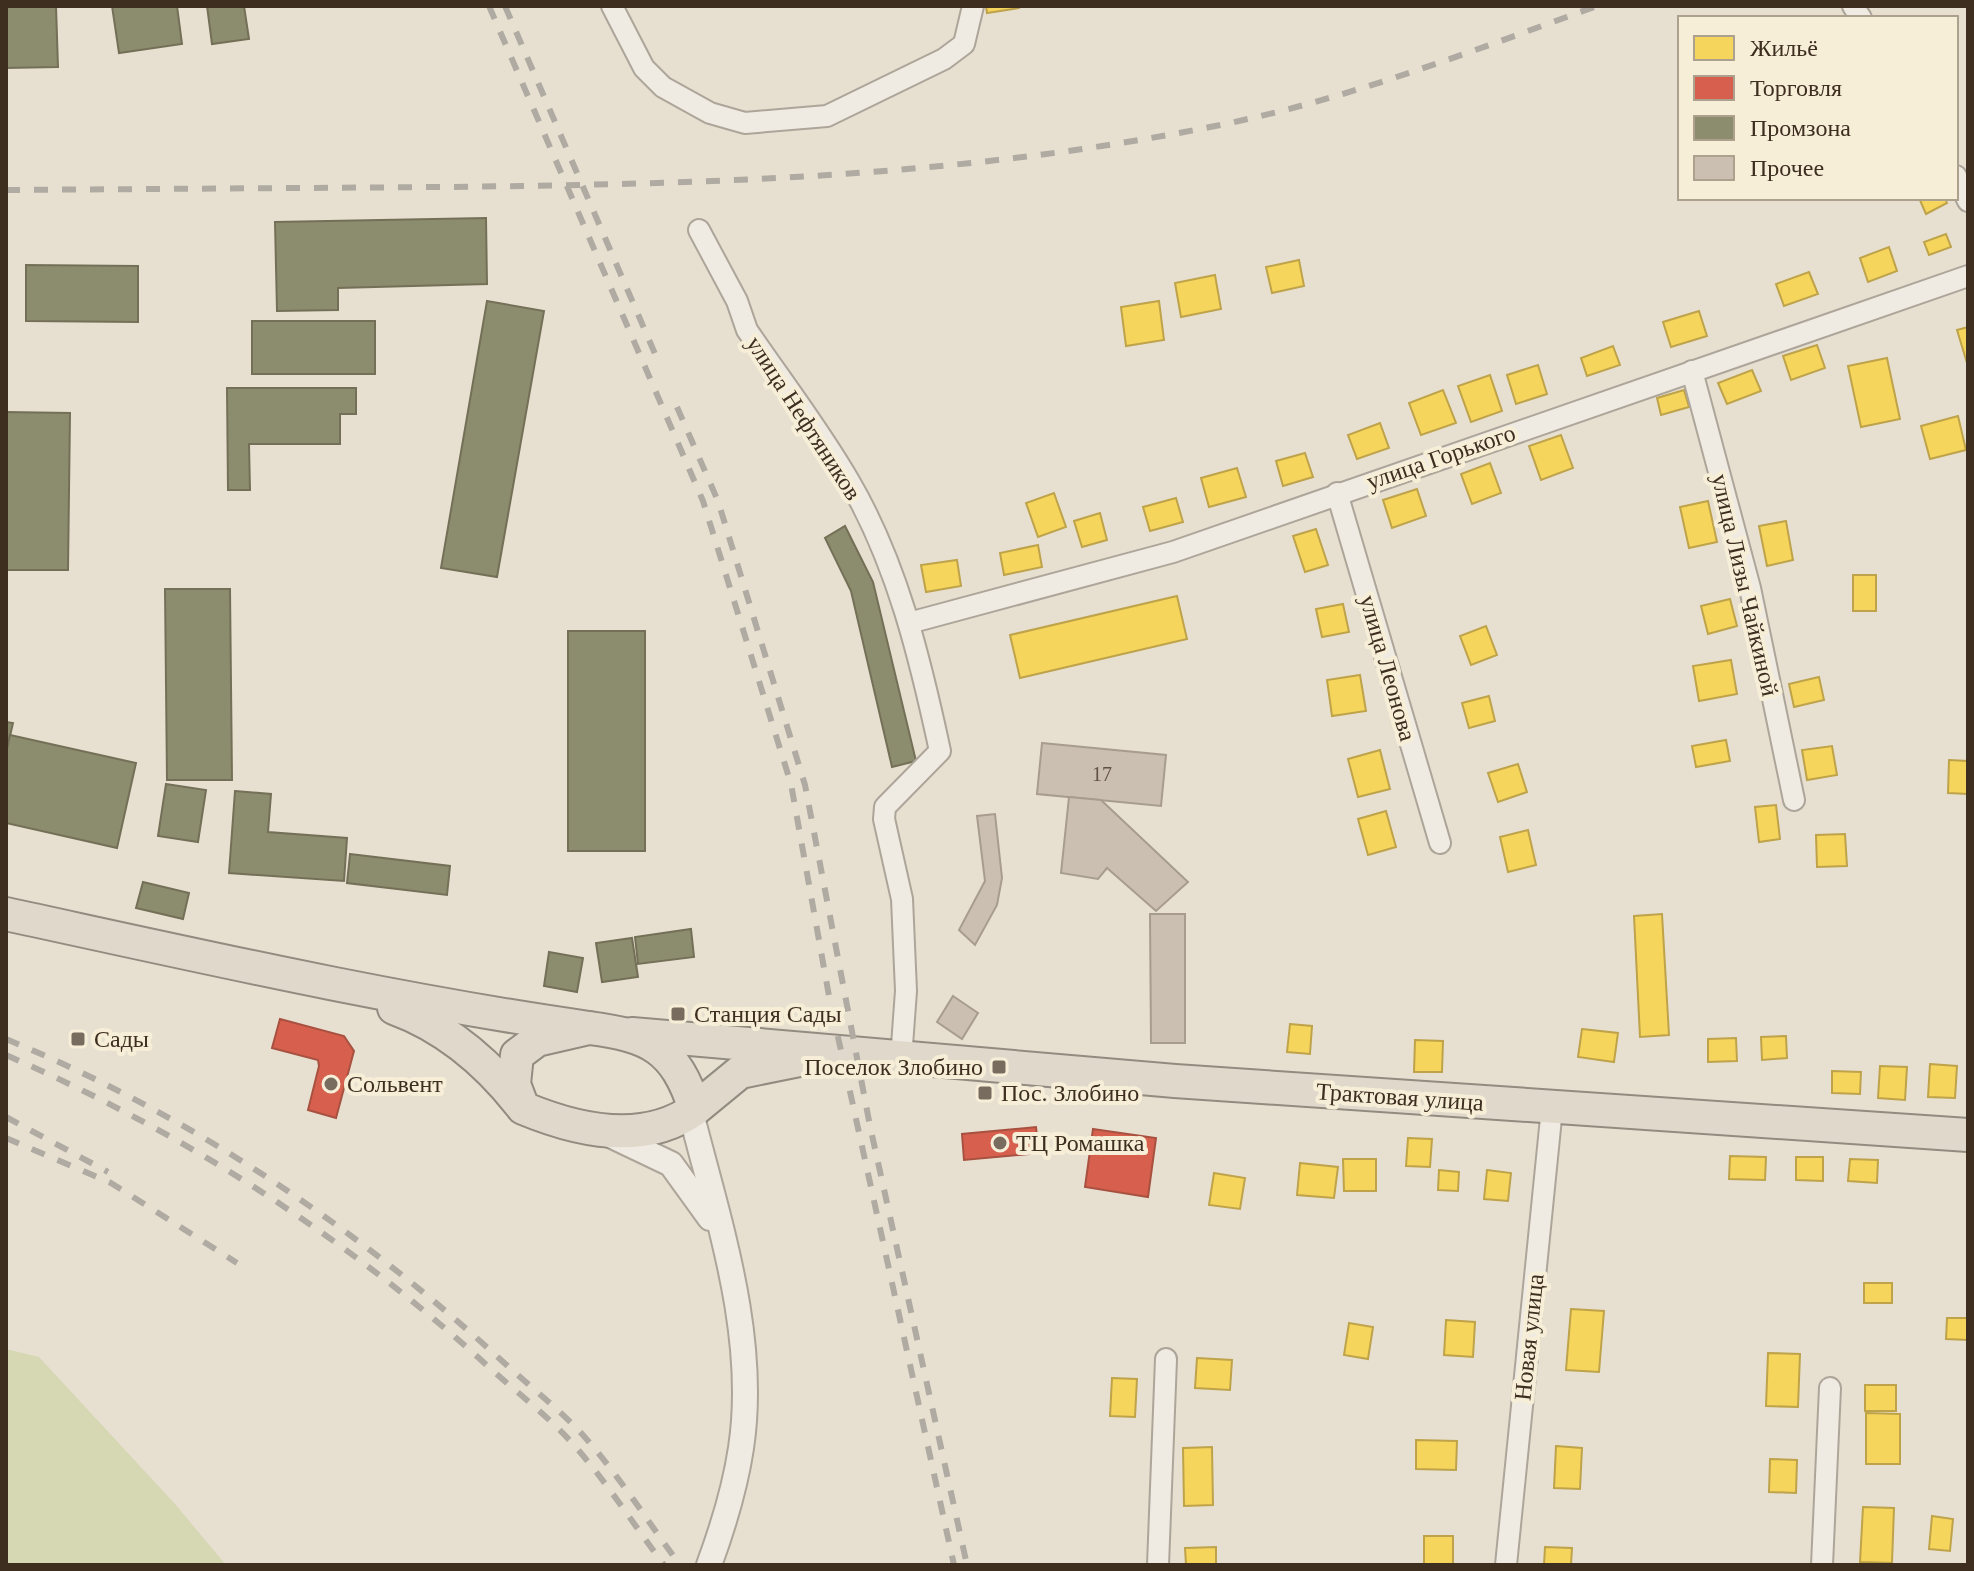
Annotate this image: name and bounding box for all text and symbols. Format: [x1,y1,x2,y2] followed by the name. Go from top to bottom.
[1678,16,1958,200] legend
[1750,35,1818,61] text: Жильё
[1750,75,1842,101] text: Торговля
[1750,115,1851,141] text: Промзона
[1750,155,1824,181] text: Прочее
[741,331,867,505] street label: улица Нефтяников
[1363,419,1519,495] street label: улица Горького
[1707,471,1783,699] street label: улица Лизы Чайкиной
[1355,592,1421,744] street label: улица Леонова
[1092,763,1112,785] house number: 17
[694,1001,842,1027] place label: Станция Сады
[669,1005,687,1023] marker: Станция Сады
[94,1026,149,1052] place label: Сады
[69,1030,87,1048] marker: Сады
[804,1054,983,1080] place label: Поселок Злобино
[990,1058,1008,1076] marker: Поселок Злобино
[347,1071,443,1097] place label: Сольвент
[322,1075,340,1093] marker: Сольвент
[1315,1078,1485,1116] street label: Трактовая улица
[1001,1080,1139,1106] place label: Пос. Злобино
[976,1084,994,1102] marker: Пос. Злобино
[1016,1130,1145,1156] place label: ТЦ Ромашка
[991,1134,1009,1152] marker: ТЦ Ромашка
[1509,1272,1549,1402] street label: Новая улица

